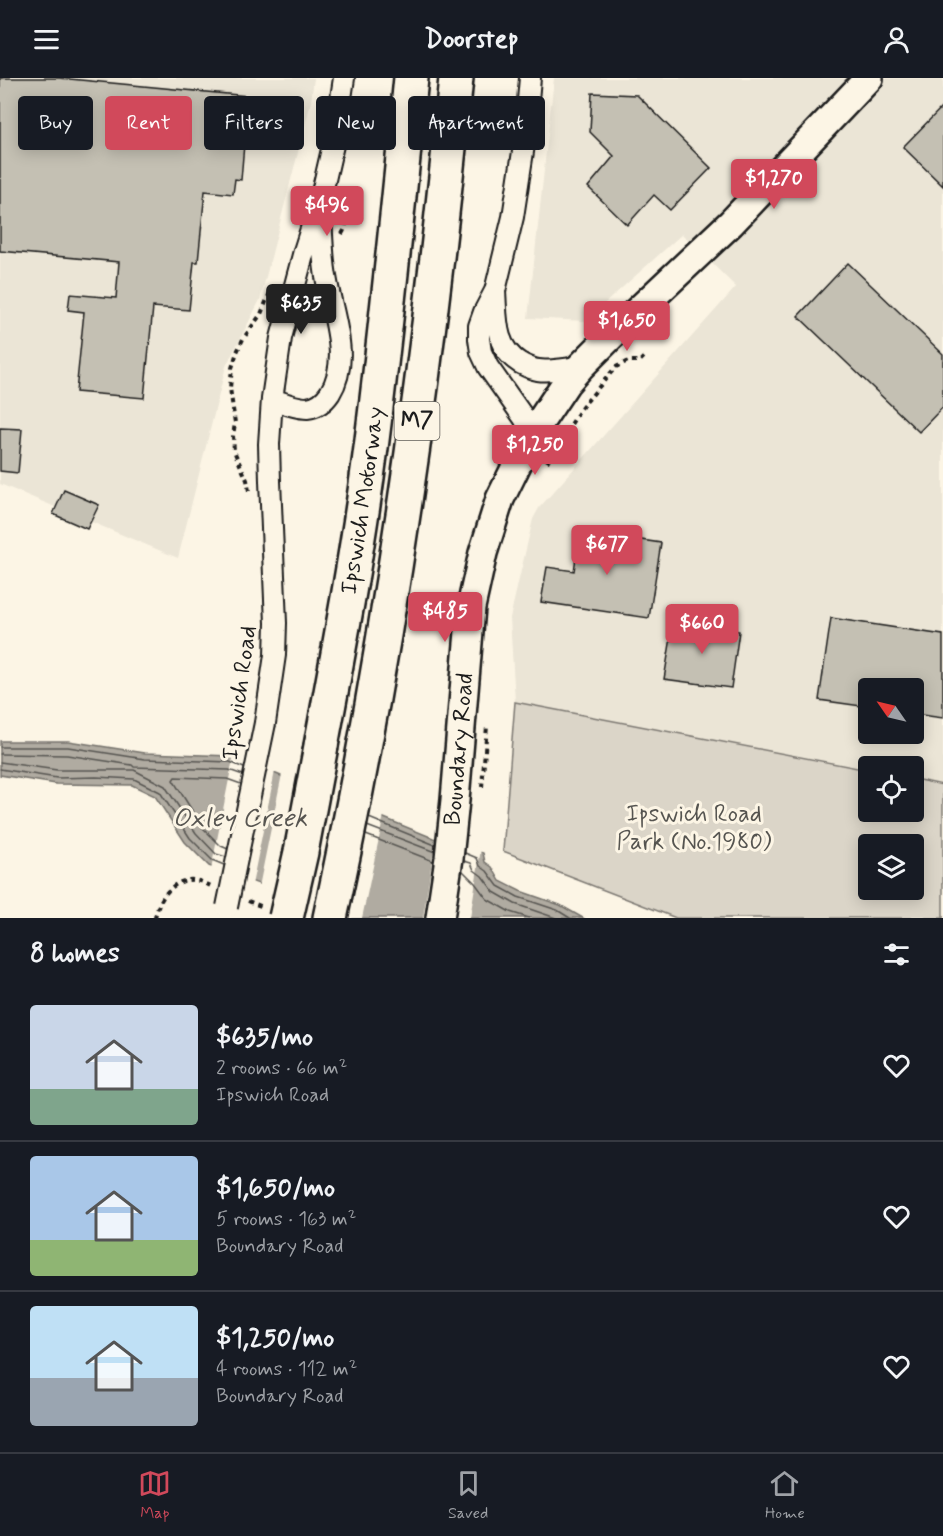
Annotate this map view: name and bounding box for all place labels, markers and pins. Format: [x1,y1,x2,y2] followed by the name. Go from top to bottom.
[725,159,823,210] pin: $1,270
[291,186,363,237] pin: $496
[265,284,337,335] pin: $635
[578,301,676,352] pin: $1,650
[486,425,584,476] pin: $1,250
[571,525,643,576] pin: $677
[409,592,481,643] pin: $485
[666,604,738,655] pin: $660

